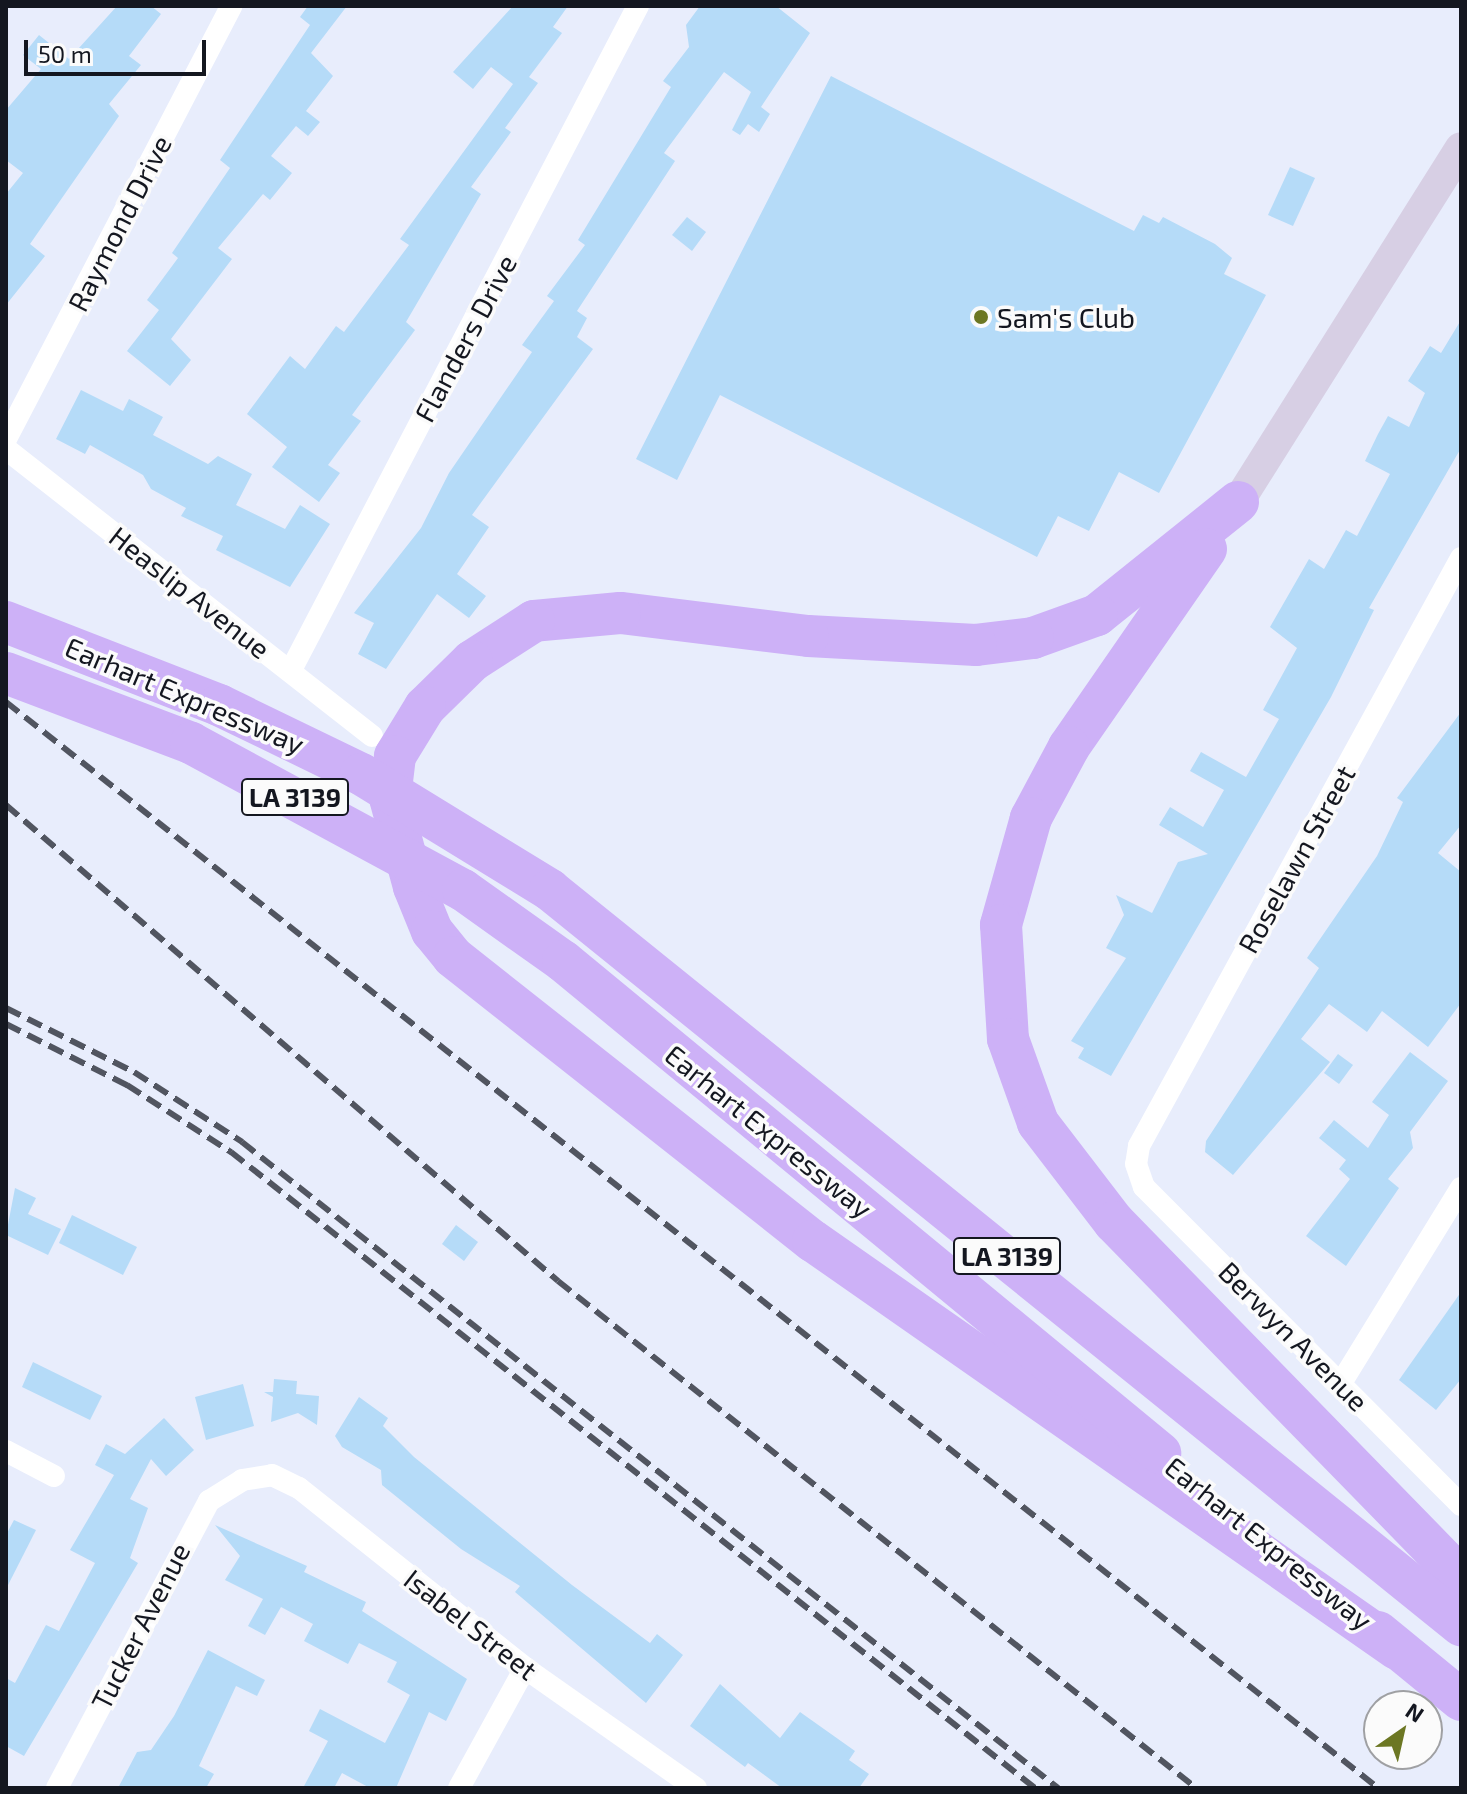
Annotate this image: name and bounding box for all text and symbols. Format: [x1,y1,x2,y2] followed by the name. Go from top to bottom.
[28,24,210,74] scale bar
[38,39,92,68] text: 50 m
[60,129,178,317] street label: Raymond Drive
[407,249,523,427] street label: Flanders Drive
[997,300,1135,334] place label: Sam's Club
[972,308,990,326] marker: Sam's Club
[103,519,277,665] street label: Heaslip Avenue
[60,629,310,761] street label: Earhart Expressway
[1231,759,1361,959] street label: Roselawn Street
[239,775,351,819] road number: LA 3139
[659,1037,879,1225] street label: Earhart Expressway
[951,1234,1063,1278] road number: LA 3139
[1212,1254,1376,1418] street label: Berwyn Avenue
[1159,1449,1379,1637] street label: Earhart Expressway
[83,1537,197,1715] street label: Tucker Avenue
[397,1561,545,1687] street label: Isabel Street
[1363,1690,1443,1770] north arrow
[1401,1697,1429,1727] text: N

